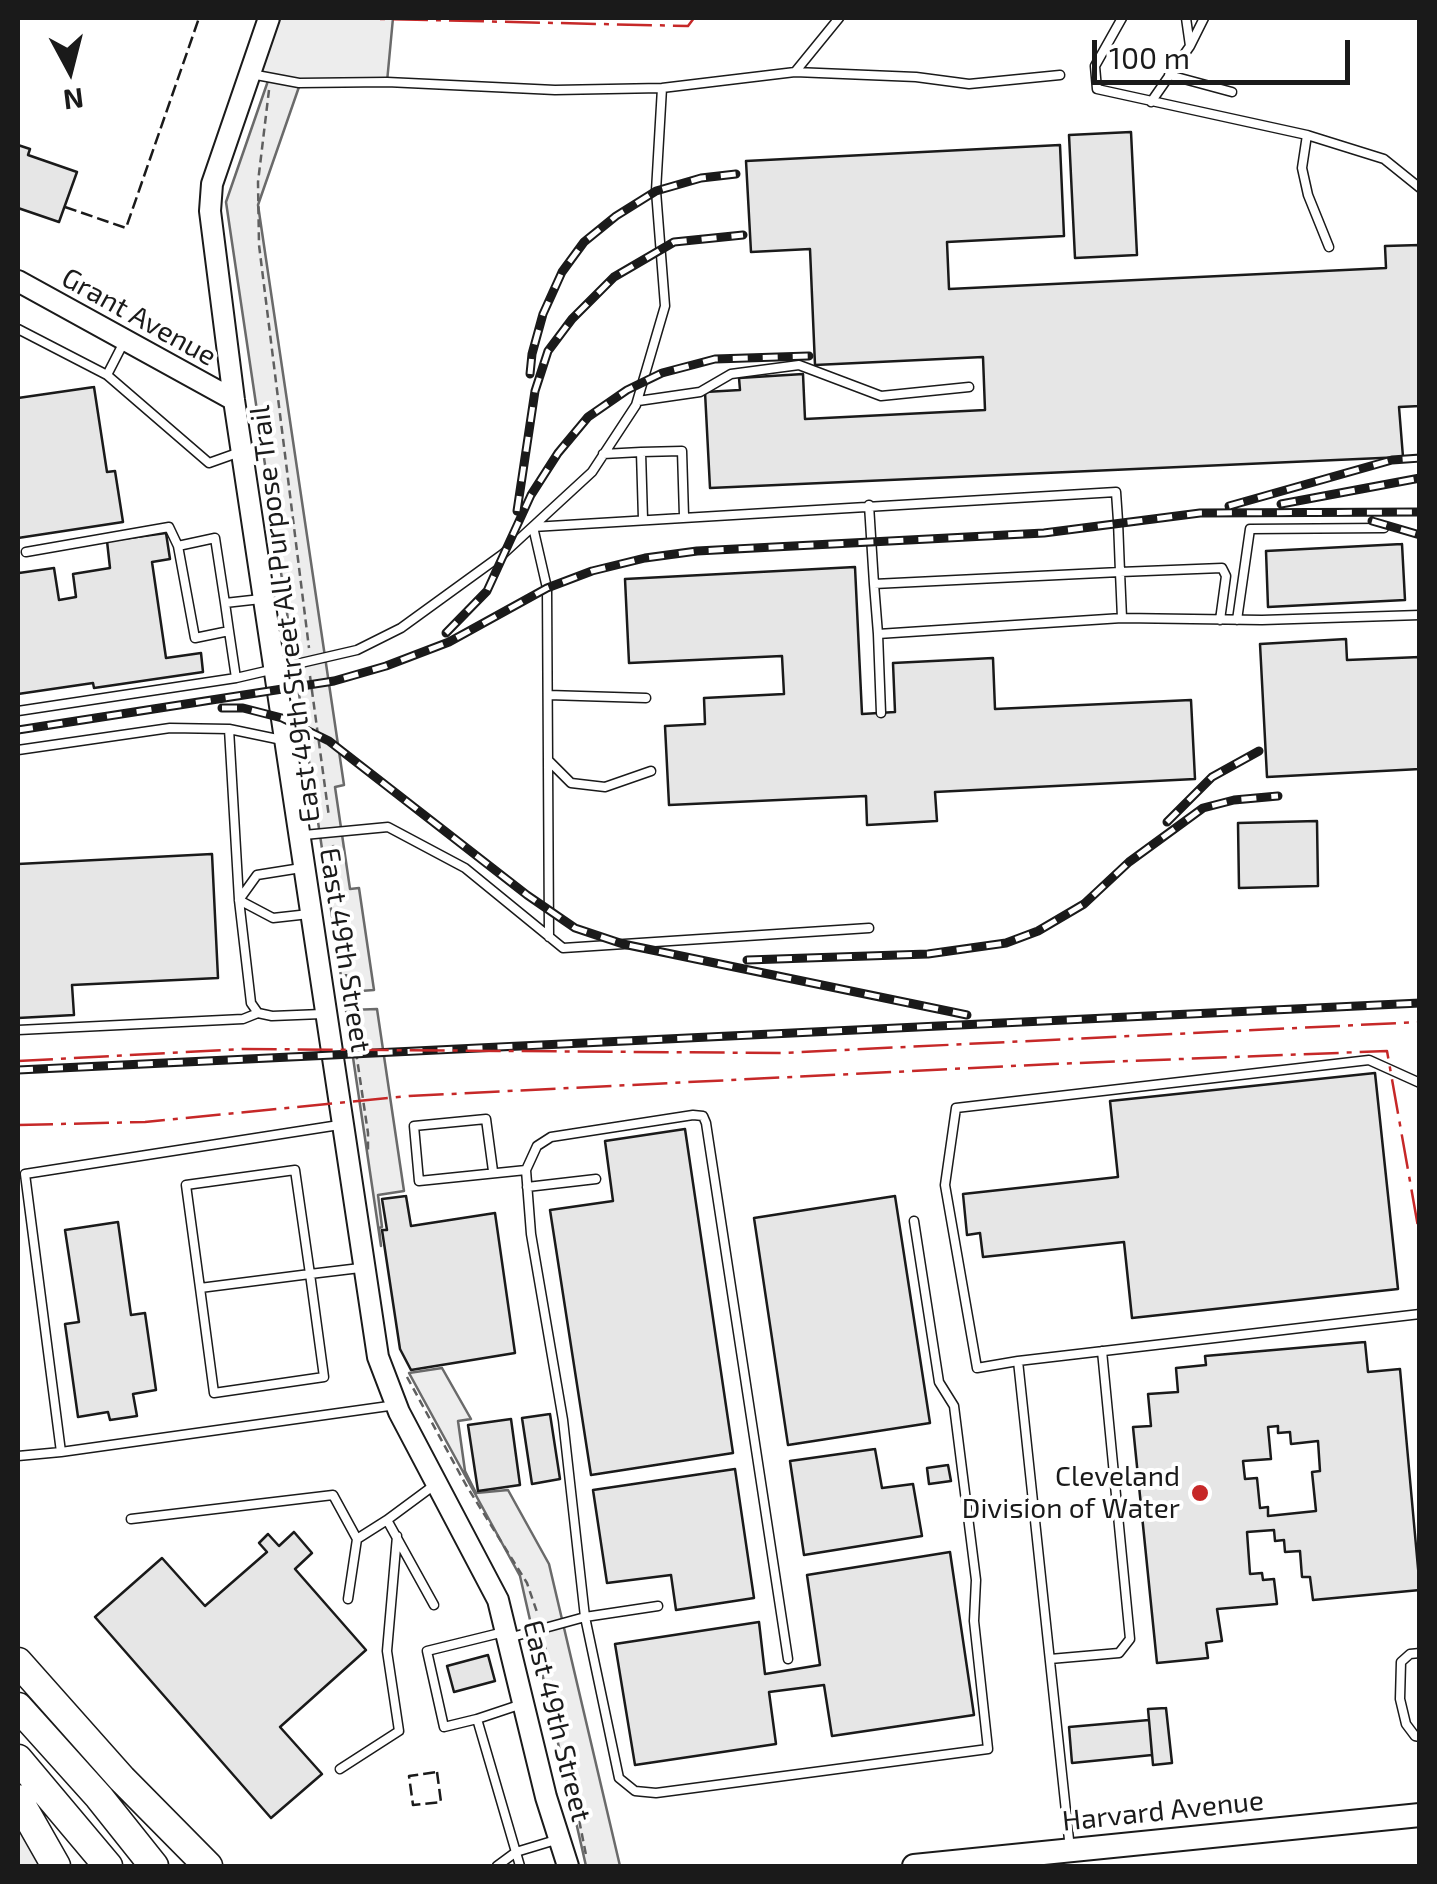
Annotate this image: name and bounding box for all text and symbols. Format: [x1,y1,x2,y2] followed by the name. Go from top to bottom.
[20,20,120,120] north arrow
[1097,20,1354,82] scale bar
[1109,39,1190,75] text: 100 m
[62,82,86,118] text: N
[56,261,222,373] street label: Grant Avenue
[243,404,327,824] street label: East 49th Street All Purpose Trail
[312,845,378,1055] street label: East 49th Street
[962,1460,1180,1526] place label: Cleveland Division of Water
[1189,1482,1211,1504] marker: Cleveland Division of Water
[516,1617,598,1825] street label: East 49th Street
[1061,1784,1265,1838] street label: Harvard Avenue

